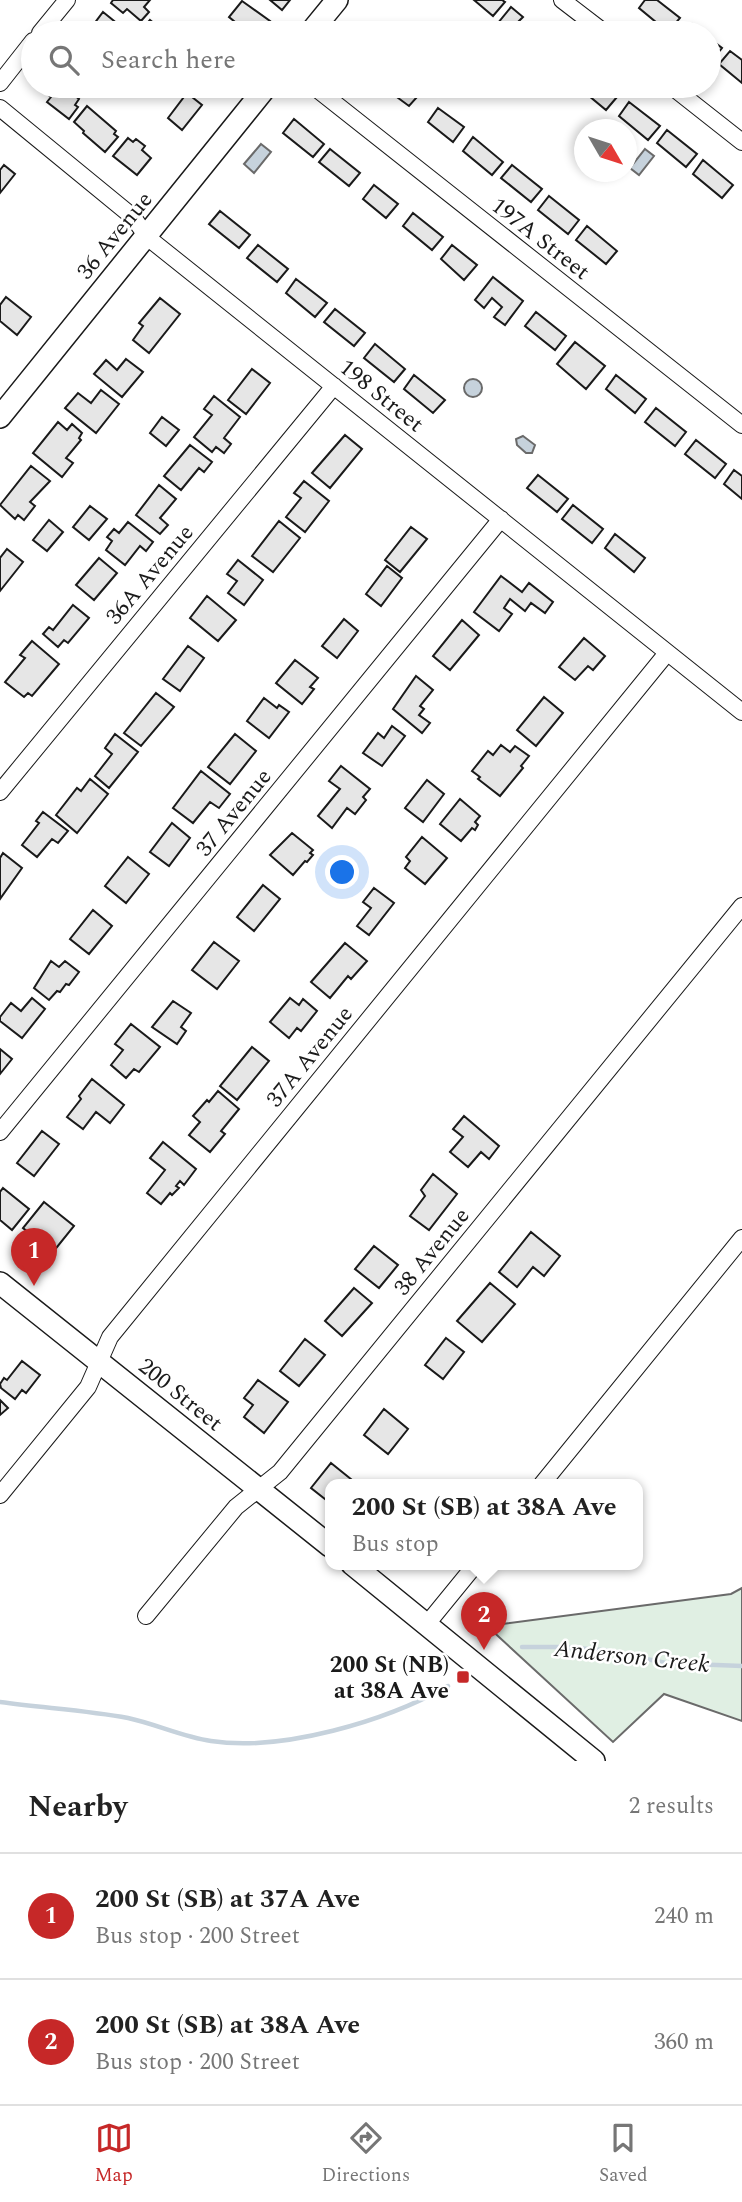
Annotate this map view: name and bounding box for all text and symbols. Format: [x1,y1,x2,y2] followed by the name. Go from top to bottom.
[21,21,721,98] search box
[101,40,236,80] text: Search here
[45,41,83,79] icon: search
[574,119,637,182] north arrow
[69,184,162,288] street label: 36 Avenue
[483,189,597,289] street label: 197A Street
[331,351,431,441] street label: 198 Street
[98,517,203,633] street label: 36A Avenue
[188,761,281,865] street label: 37 Avenue
[325,855,359,889] your location
[258,999,362,1115] street label: 37A Avenue
[386,1200,479,1304] street label: 38 Avenue
[11,1228,57,1286] pin: 1
[130,1350,230,1440] street label: 200 Street
[325,1479,643,1570] popup
[351,1487,617,1527] text: 200 St (SB) at 38A Ave
[351,1527,438,1562] text: Bus stop
[461,1592,507,1650] pin: 2
[552,1631,711,1683] water label: Anderson Creek
[330,1648,449,1709] place label: 200 St (NB) at 38A Ave
[455,1669,471,1685] marker: 200 St (NB) at 38A Ave
[28,1784,127,1830] text: Nearby
[629,1789,714,1824] text: 2 results
[95,1879,360,1919] text: 200 St (SB) at 37A Ave
[45,1899,57,1934] text: 1
[654,1899,714,1934] text: 240 m
[95,1919,300,1954] text: Bus stop · 200 Street
[95,2005,360,2045] text: 200 St (SB) at 38A Ave
[45,2025,57,2060] text: 2
[654,2025,714,2060] text: 360 m
[95,2045,300,2080] text: Bus stop · 200 Street
[94,2119,133,2190] tab: Map
[321,2119,410,2190] tab: Directions
[599,2119,648,2190] tab: Saved

